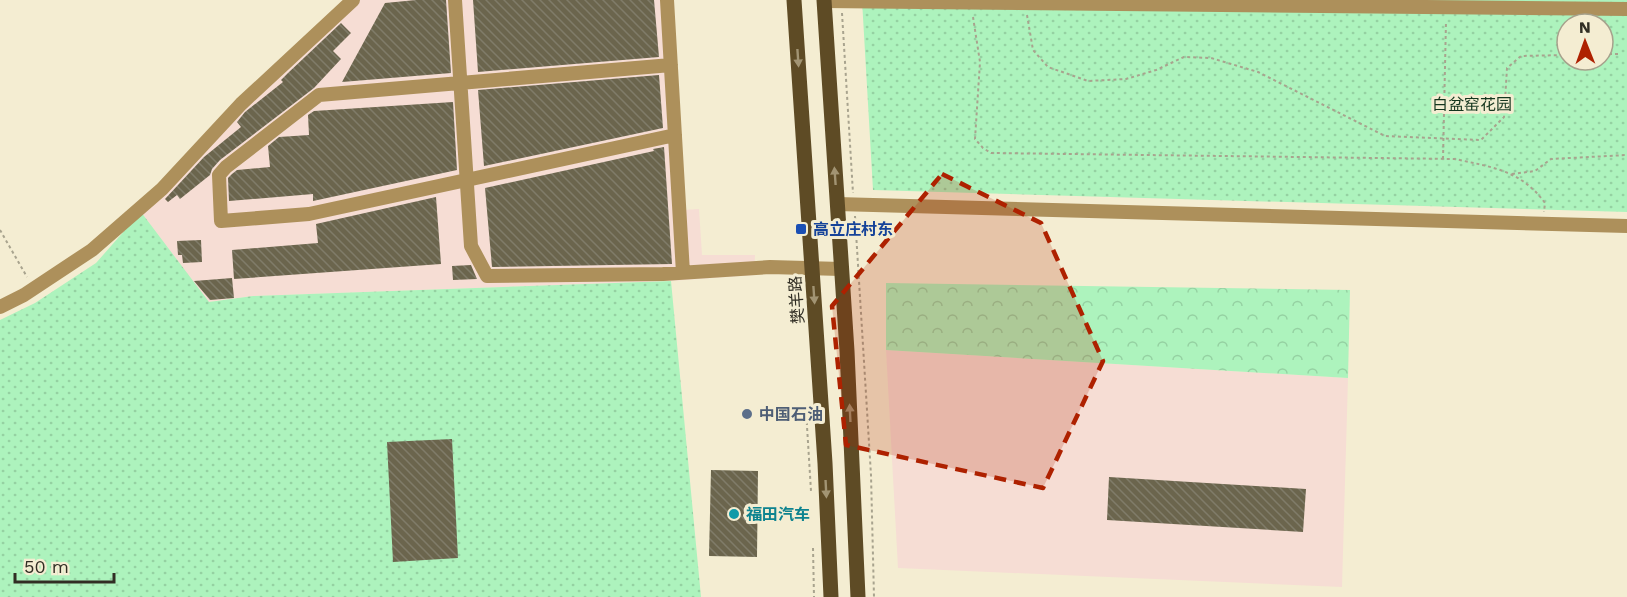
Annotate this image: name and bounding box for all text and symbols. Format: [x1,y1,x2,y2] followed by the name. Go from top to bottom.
[1555,12,1615,72] north arrow
[1579,18,1591,37] text: N
[793,49,802,68] one-way arrow
[1432,95,1512,114] park label: 白盆窑花园
[830,167,840,186] one-way arrow
[813,220,893,239] place label: 高立庄村东
[794,222,808,236] marker: 高立庄村东
[785,275,808,325] street label: 樊羊路
[809,285,818,304] one-way arrow
[845,403,855,422] one-way arrow
[759,405,823,424] place label: 中国石油
[740,407,754,421] marker: 中国石油
[822,480,831,499] one-way arrow
[746,505,810,524] place label: 福田汽车
[727,507,741,521] marker: 福田汽车
[15,546,114,584] scale bar
[24,556,69,577] text: 50 m

